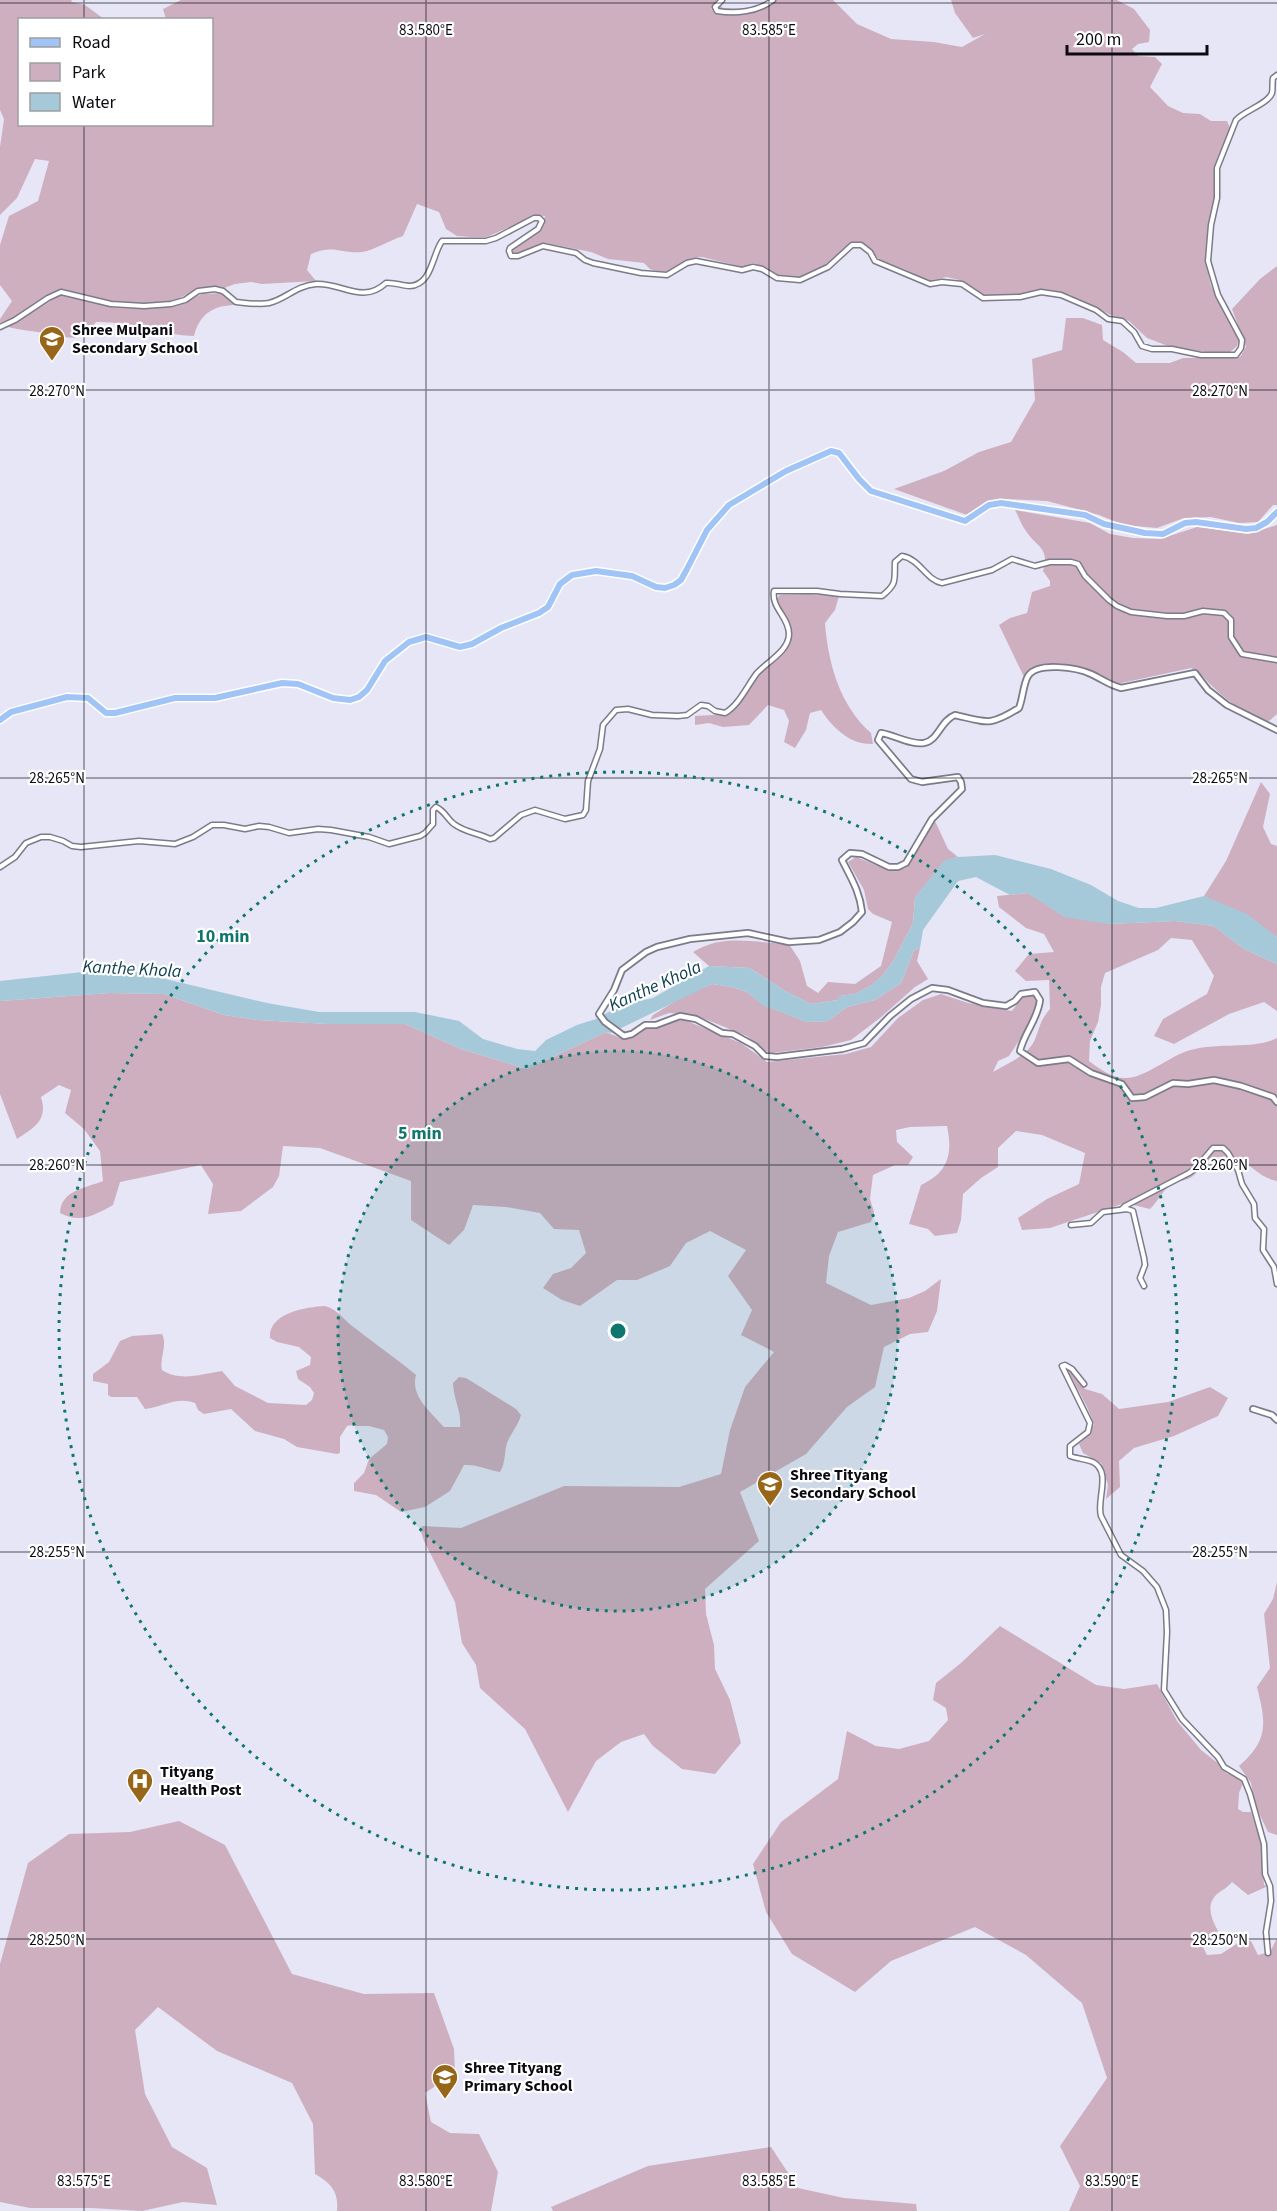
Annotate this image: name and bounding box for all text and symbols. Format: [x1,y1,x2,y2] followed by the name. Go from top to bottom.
[18,18,213,126] legend
[1067,18,1206,56] scale bar
[399,20,453,41] text: 83.580°E
[742,20,796,41] text: 83.585°E
[1076,27,1121,52] text: 200 m
[72,30,111,55] text: Road
[72,60,106,85] text: Park
[72,90,116,115] text: Water
[72,319,198,359] place label: Shree Mulpani Secondary School
[37,324,67,362] school or university icon: Shree Mulpani Secondary School
[29,381,85,402] text: 28.270°N
[1192,381,1248,402] text: 28.270°N
[29,768,85,789] text: 28.265°N
[1192,768,1248,789] text: 28.265°N
[196,924,250,949] text: 10 min
[82,954,183,984] water label: Kanthe Khola
[605,954,706,1018] water label: Kanthe Khola
[398,1121,442,1146] text: 5 min
[29,1155,85,1176] text: 28.260°N
[1192,1155,1248,1176] text: 28.260°N
[608,1321,628,1341] centre of rings
[790,1464,916,1504] place label: Shree Tityang Secondary School
[755,1469,785,1507] school or university icon: Shree Tityang Secondary School
[29,1542,85,1563] text: 28.255°N
[1192,1542,1248,1563] text: 28.255°N
[160,1761,241,1801] place label: Tityang Health Post
[125,1766,155,1804] hospital icon: Tityang Health Post
[29,1930,85,1951] text: 28.250°N
[1192,1930,1248,1951] text: 28.250°N
[464,2057,573,2097] place label: Shree Tityang Primary School
[430,2062,460,2100] school or university icon: Shree Tityang Primary School
[57,2171,111,2192] text: 83.575°E
[399,2171,453,2192] text: 83.580°E
[742,2171,796,2192] text: 83.585°E
[1085,2171,1139,2192] text: 83.590°E

